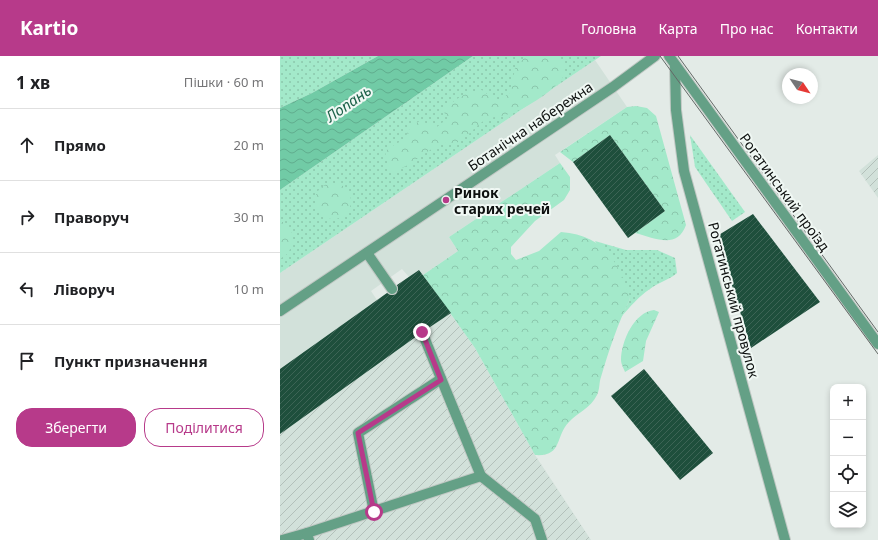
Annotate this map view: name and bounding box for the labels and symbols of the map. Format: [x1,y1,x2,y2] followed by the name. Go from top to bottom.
[782,68,818,104] north arrow
[464,77,596,175] street label: Ботанічна набережна
[320,80,375,127] water label: Лопань
[736,129,835,255] street label: Рогатинський проїзд
[454,183,550,218] place label: Ринок старих речей
[441,195,451,205] marker: Ринок старих речей
[704,220,764,381] street label: Рогатинський провулок
[413,323,431,341] route end
[365,503,383,521] route start

